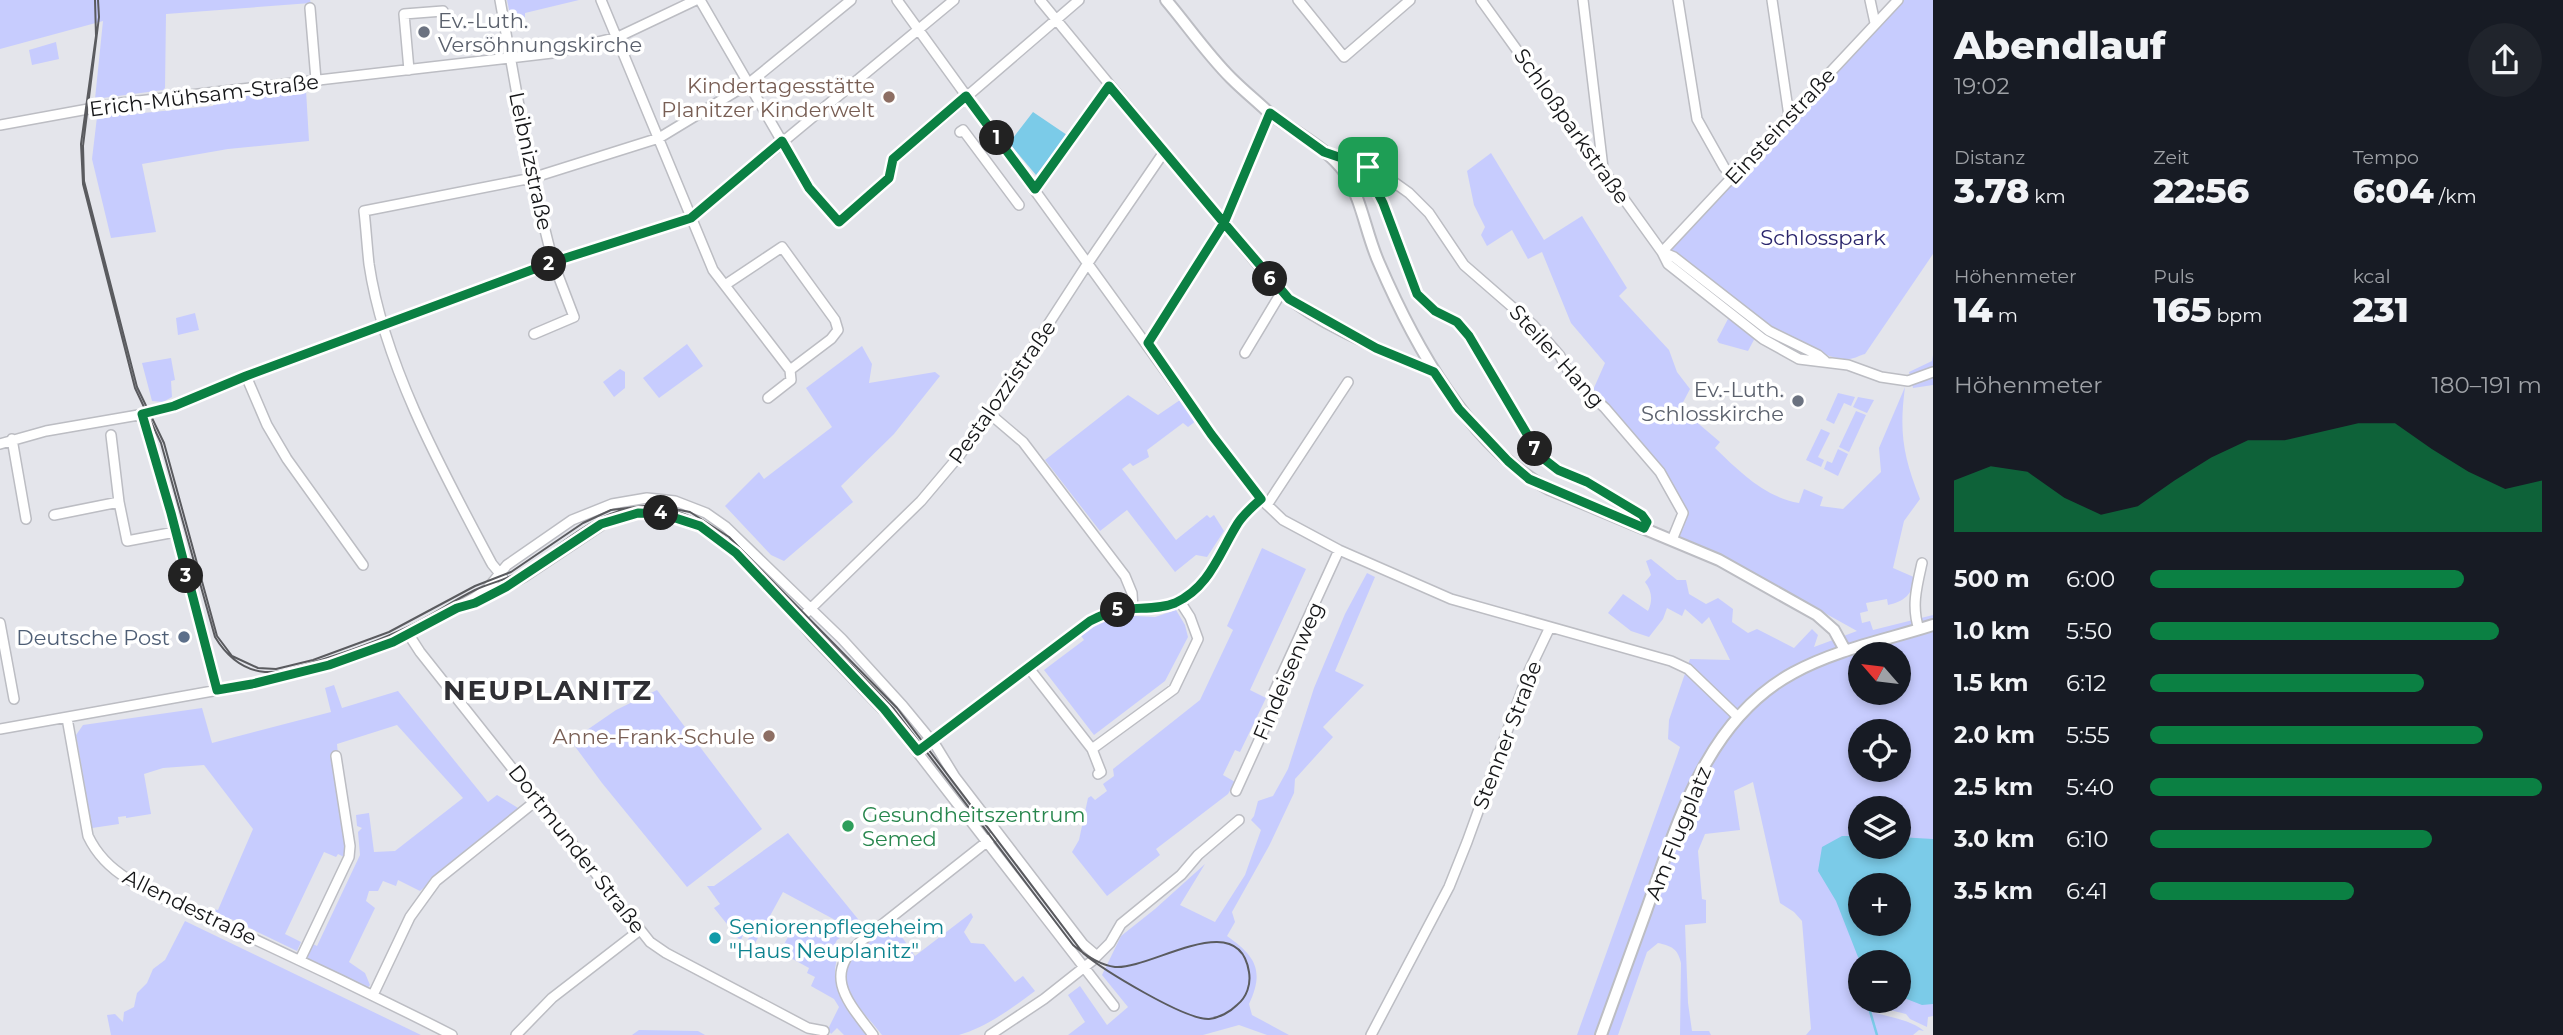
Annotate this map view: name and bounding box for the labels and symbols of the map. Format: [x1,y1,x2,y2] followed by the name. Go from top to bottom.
[438,8,642,57] place label: Ev.-Luth. Versöhnungskirche
[416,24,432,40] marker: Ev.-Luth. Versöhnungskirche
[1509,43,1635,209] street label: Schloßparkstraße
[1720,63,1840,189] street label: Einsteinstraße
[88,69,320,121] street label: Erich-Mühsam-Straße
[661,73,875,122] place label: Kindertagesstätte Planitzer Kinderwelt
[881,89,897,105] marker: Kindertagesstätte Planitzer Kinderwelt
[504,90,558,232] street label: Leibnizstraße
[979,120,1014,156] pin: 1
[1338,137,1398,197] pin
[1760,225,1886,250] park label: Schlosspark
[532,246,566,282] pin: 2
[1252,262,1288,296] pin: 6
[1504,299,1610,413] street label: Steiler Hang
[943,315,1061,469] street label: Pestalozzistraße
[1641,377,1784,426] place label: Ev.-Luth. Schlosskirche
[1790,393,1806,409] marker: Ev.-Luth. Schlosskirche
[1518,432,1552,466] pin: 7
[644,496,678,530] pin: 4
[168,558,204,594] pin: 3
[1100,592,1136,628] pin: 5
[1248,598,1328,744] street label: Findeisenweg
[16,625,170,650] place label: Deutsche Post
[176,629,192,645] marker: Deutsche Post
[1848,642,1911,705] north arrow
[1467,657,1547,813] street label: Stenner Straße
[443,673,653,707] district label: NEUPLANITZ
[552,724,755,749] place label: Anne-Frank-Schule
[761,728,777,744] marker: Anne-Frank-Schule
[503,760,651,938] street label: Dortmunder Straße
[1640,763,1716,903] street label: Am Flugplatz
[862,802,1086,851] place label: Gesundheitszentrum Semed
[840,818,856,834] marker: Gesundheitszentrum Semed
[119,864,261,950] street label: Allendestraße
[729,914,944,963] place label: Seniorenpflegeheim "Haus Neuplanitz"
[707,930,723,946] marker: Seniorenpflegeheim "Haus Neuplanitz"

